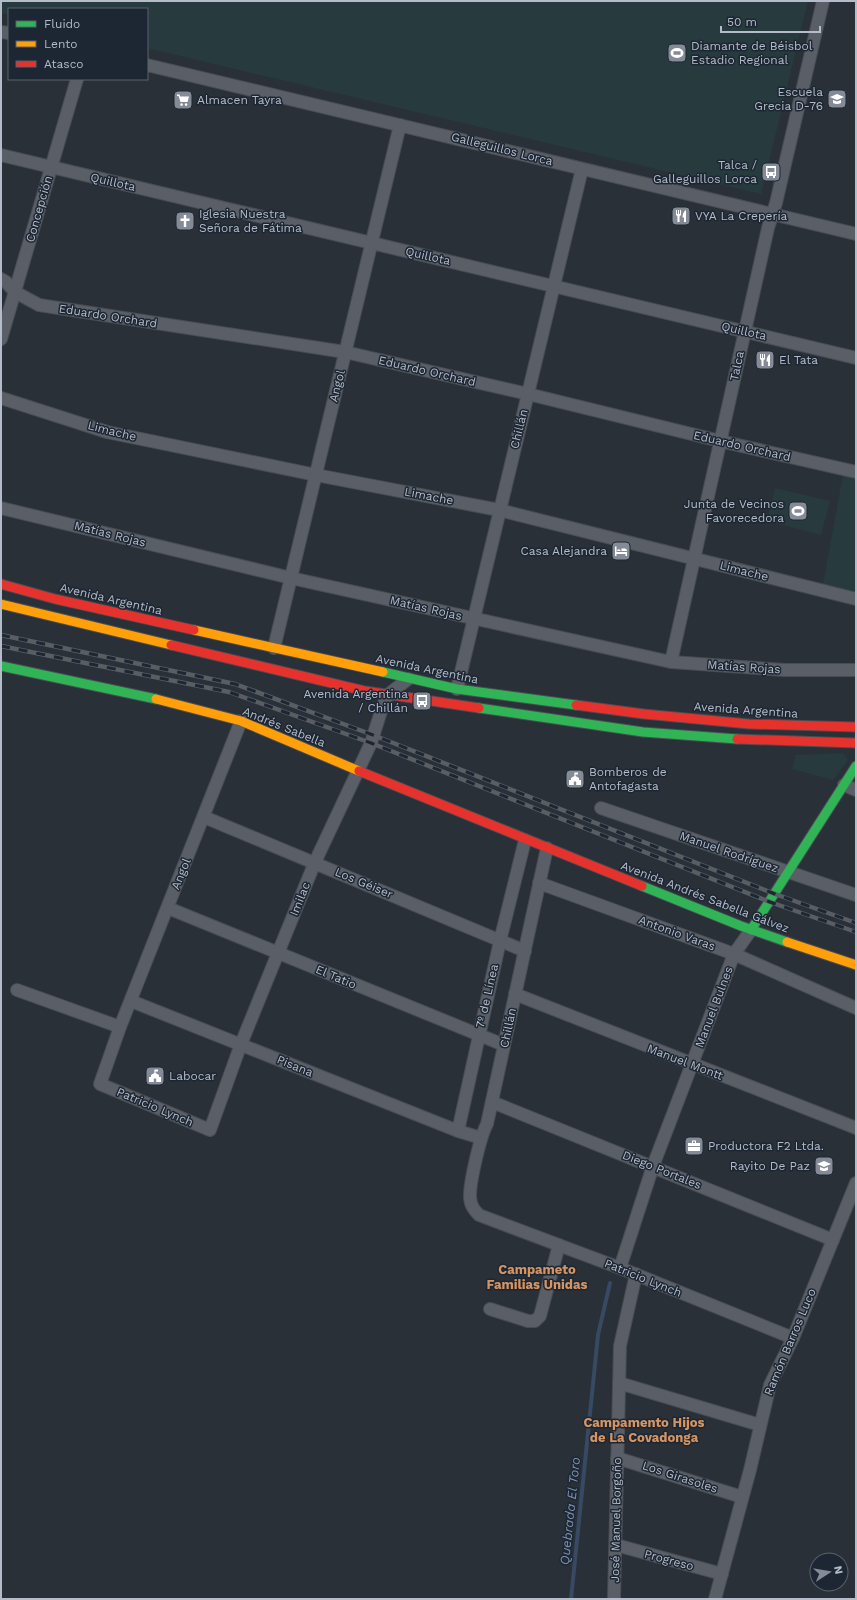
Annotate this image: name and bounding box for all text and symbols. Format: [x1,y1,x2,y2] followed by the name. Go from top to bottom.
[8,8,148,80] legend
[721,8,820,34] scale bar
[727,15,757,29] text: 50 m
[44,17,80,31] text: Fluido
[44,37,78,51] text: Lento
[691,39,813,67] place label: Diamante de Béisbol Estadio Regional
[666,42,688,64] sports icon: Diamante de Béisbol Estadio Regional
[44,57,84,71] text: Atasco
[754,85,823,113] place label: Escuela Grecia D-76
[826,88,848,110] school or university icon: Escuela Grecia D-76
[172,89,194,111] supermarket icon: Almacen Tayra
[197,93,282,107] place label: Almacen Tayra
[450,130,554,168] street label: Galleguillos Lorca
[653,158,757,186] place label: Talca / Galleguillos Lorca
[760,161,782,183] bus stop icon: Talca / Galleguillos Lorca
[89,170,137,194] street label: Quillota
[23,174,55,244] street label: Concepción
[670,205,692,227] restaurant icon: VYA La Crepería
[199,207,302,235] place label: Iglesia Nuestra Señora de Fátima
[695,209,788,223] place label: VYA La Crepería
[174,210,196,232] church icon: Iglesia Nuestra Señora de Fátima
[404,244,452,268] street label: Quillota
[58,301,158,331] street label: Eduardo Orchard
[720,319,768,343] street label: Quillota
[754,349,776,371] restaurant icon: El Tata
[727,350,747,382] street label: Talca
[377,353,477,389] street label: Eduardo Orchard
[779,353,818,367] place label: El Tata
[326,368,348,404] street label: Angol
[507,408,531,450] street label: Chillán
[86,418,138,444] street label: Limache
[692,428,792,464] street label: Eduardo Orchard
[403,484,455,508] street label: Limache
[684,497,784,525] place label: Junta de Vecinos Favorecedora
[787,500,809,522] sports icon: Junta de Vecinos Favorecedora
[73,518,147,550] street label: Matías Rojas
[610,540,632,562] hotel icon: Casa Alejandra
[521,544,607,558] place label: Casa Alejandra
[718,558,770,584] street label: Limache
[58,580,164,618] street label: Avenida Argentina
[389,593,463,623] street label: Matías Rojas
[374,651,480,687] street label: Avenida Argentina
[707,657,781,677] street label: Matías Rojas
[303,687,408,715] place label: Avenida Argentina / Chillán
[411,690,433,712] bus stop icon: Avenida Argentina / Chillán
[693,699,799,721] street label: Avenida Argentina
[241,704,328,750] street label: Andrés Sabella
[589,765,667,793] place label: Bomberos de Antofagasta
[564,768,586,790] public building icon: Bomberos de Antofagasta
[678,828,780,876] street label: Manuel Rodríguez
[168,856,194,892] street label: Angol
[619,858,791,936] street label: Avenida Andrés Sabella Gálvez
[333,865,395,902] street label: Los Géiser
[287,880,313,918] street label: Imilac
[637,913,717,953] street label: Antonio Varas
[314,962,358,992] street label: El Tatio
[473,962,501,1029] street label: 7º de Línea
[692,965,736,1049] street label: Manuel Bulnes
[497,1007,519,1049] street label: Chillán
[645,1041,725,1083] street label: Manuel Montt
[275,1052,315,1080] street label: Pisana
[144,1065,166,1087] public building icon: Labocar
[169,1069,216,1083] place label: Labocar
[114,1085,196,1129] street label: Patricio Lynch
[683,1135,705,1157] office icon: Productora F2 Ltda.
[708,1139,824,1153] place label: Productora F2 Ltda.
[620,1148,704,1192] street label: Diego Portales
[813,1155,835,1177] school or university icon: Rayito De Paz
[730,1159,810,1173] place label: Rayito De Paz
[602,1256,684,1300] street label: Patricio Lynch
[487,1262,587,1292] district label: Campameto Familias Unidas
[761,1286,819,1398] street label: Ramón Barros Luco
[583,1415,705,1445] district label: Campamento Hijos de La Covadonga
[557,1456,583,1566] water label: Quebrada El Toro
[608,1457,624,1583] street label: José Manuel Borgoño
[641,1458,719,1496] street label: Los Girasoles
[643,1547,695,1573] street label: Progreso
[809,1552,849,1592] north arrow
[831,1565,845,1575] text: N

